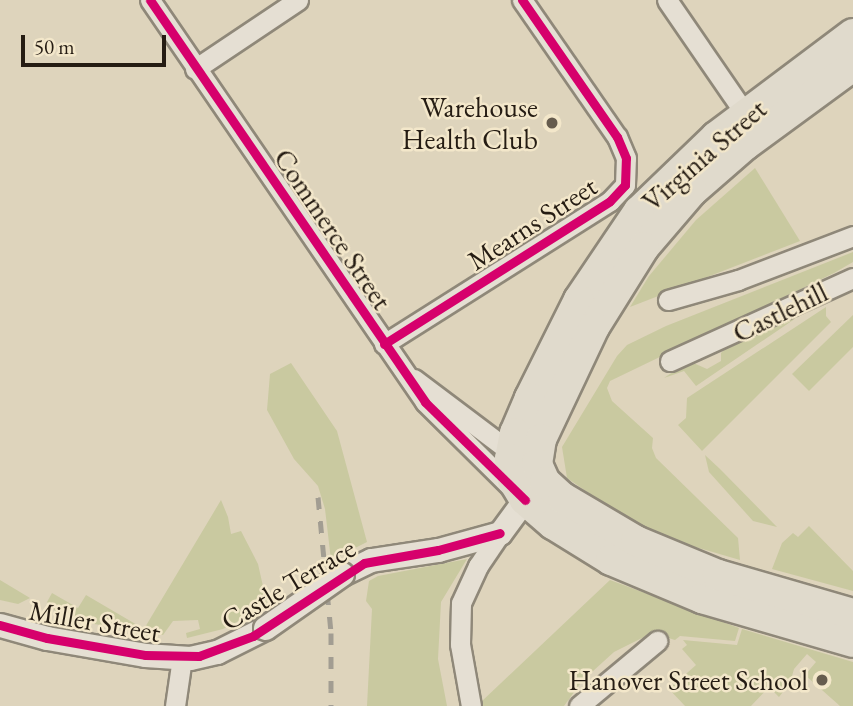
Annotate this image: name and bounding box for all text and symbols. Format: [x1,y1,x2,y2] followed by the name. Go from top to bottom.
[24,21,170,65] scale bar
[34,33,75,60] text: 50 m
[402,90,538,156] place label: Warehouse Health Club
[635,92,773,218] street label: Virginia Street
[544,115,560,131] marker: Warehouse Health Club
[267,142,399,316] street label: Commerce Street
[461,169,603,277] street label: Mearns Street
[727,275,833,349] street label: Castlehill
[215,531,361,637] street label: Castle Terrace
[27,593,163,649] street label: Miller Street
[569,663,808,697] place label: Hanover Street School
[814,672,830,688] marker: Hanover Street School

